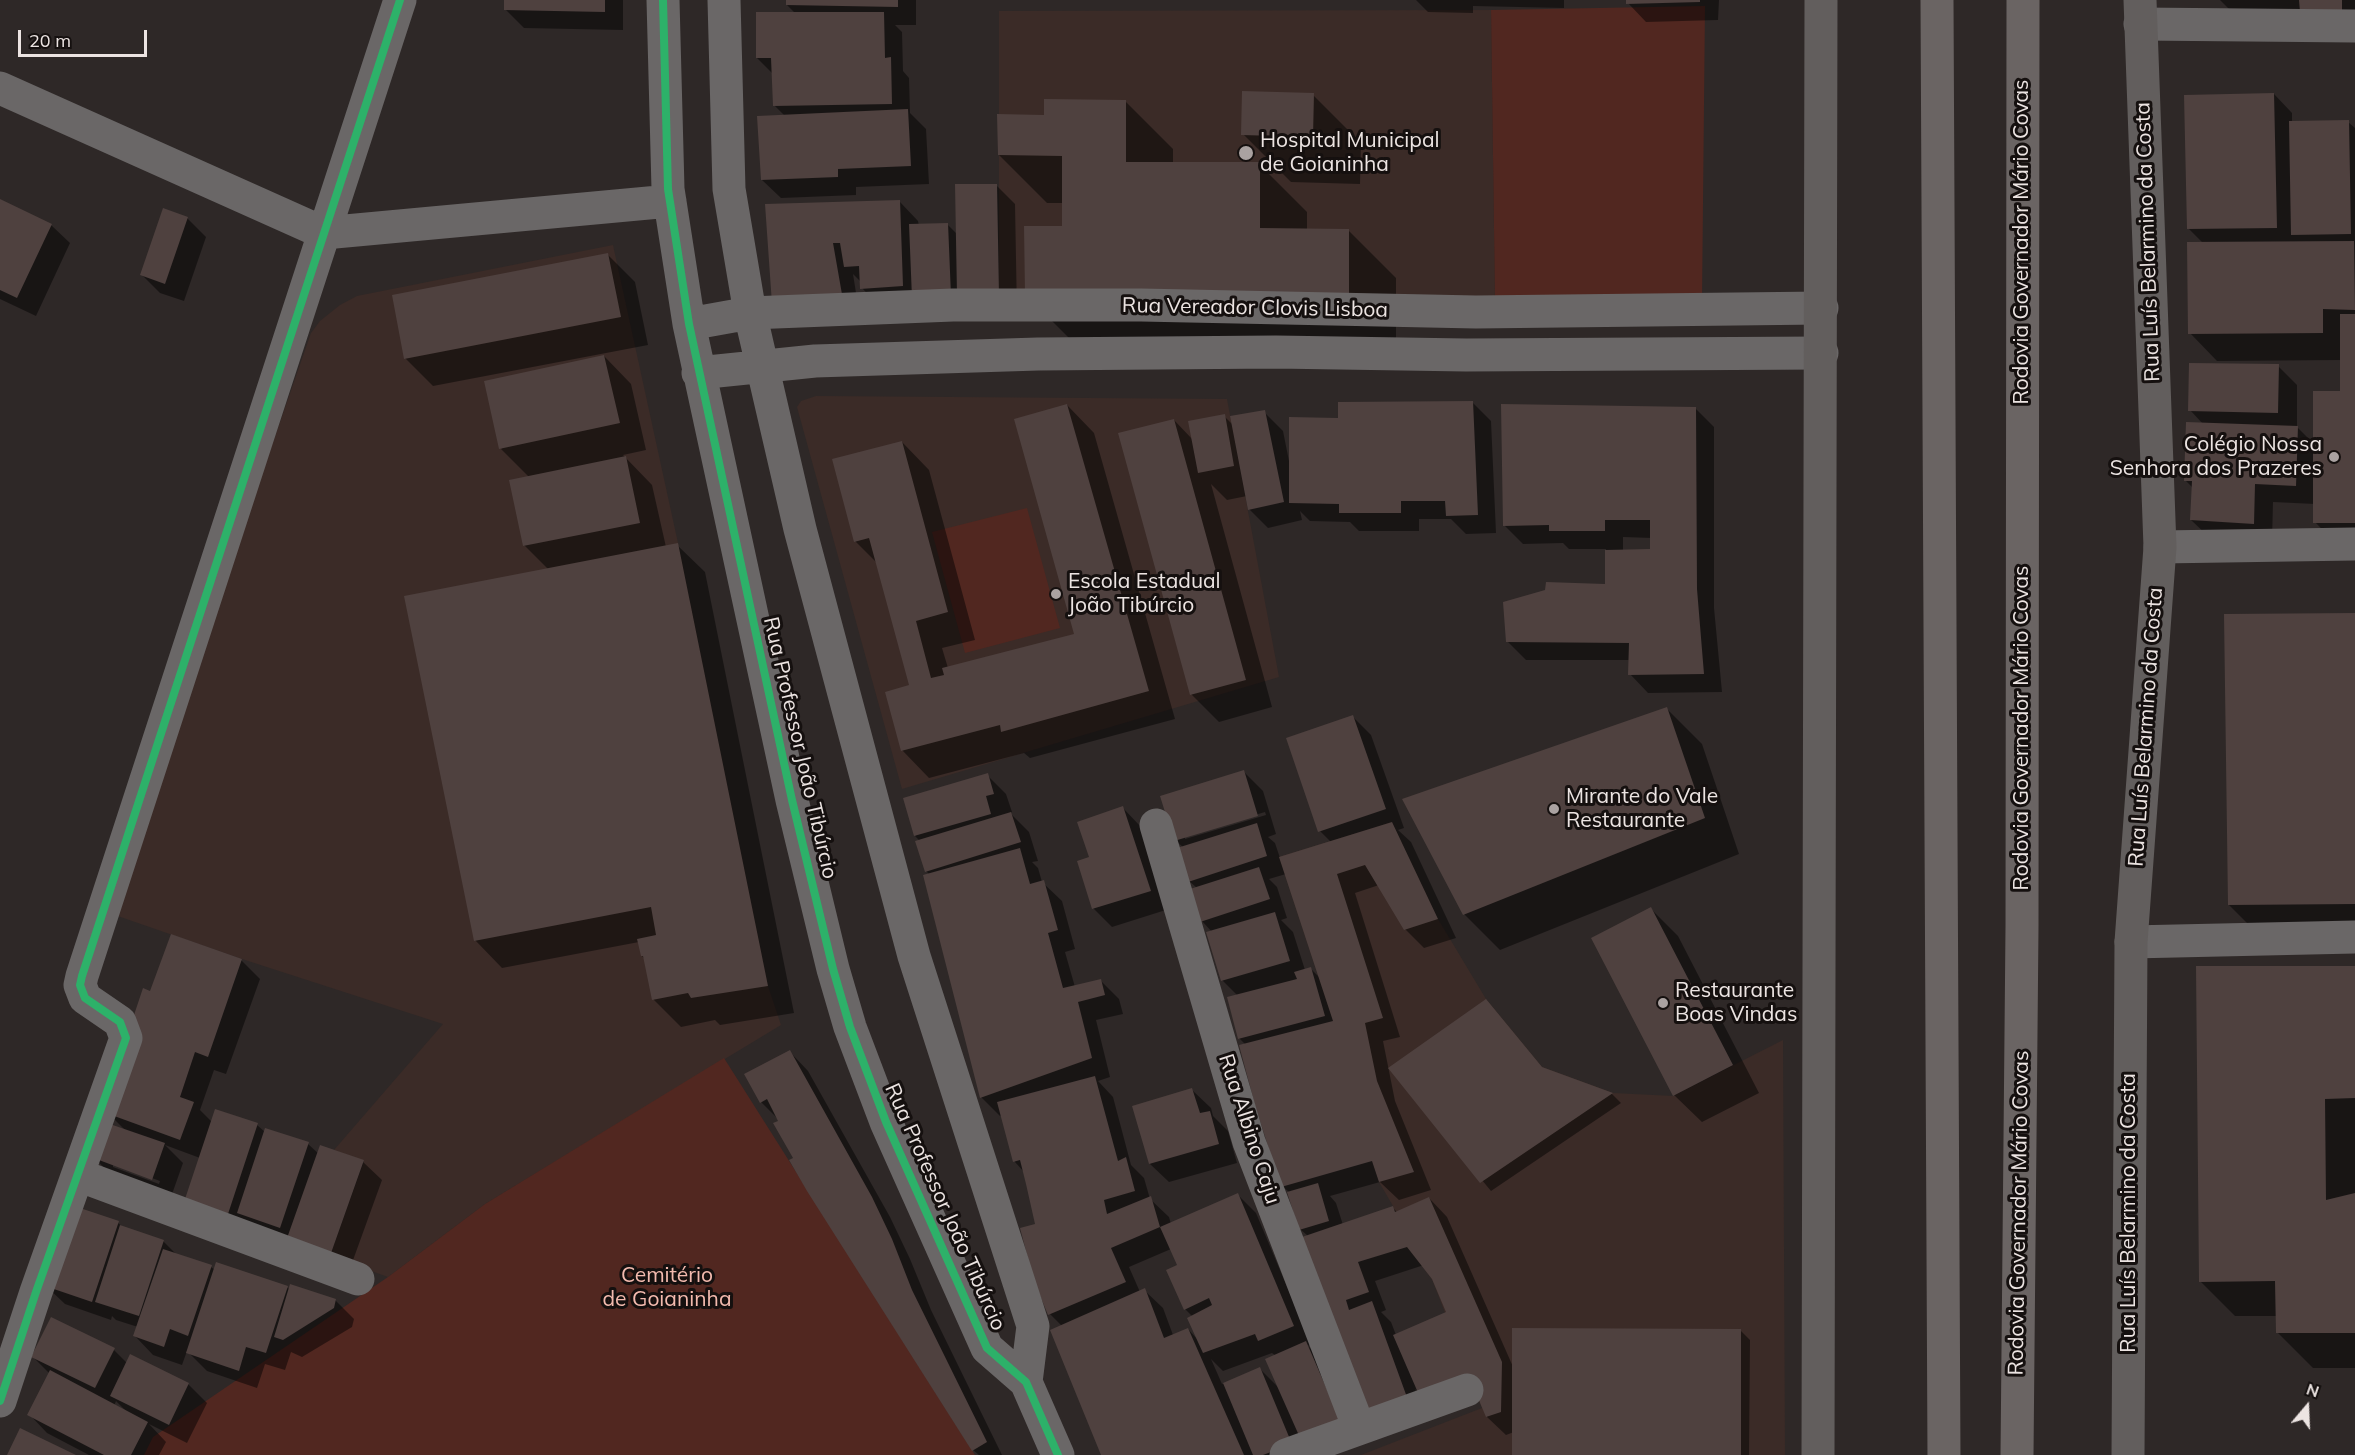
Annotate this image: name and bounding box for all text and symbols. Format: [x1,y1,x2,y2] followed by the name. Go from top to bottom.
[21,18,150,56] scale bar
[29,29,71,52] text: 20 m
[2009,80,2035,404] street label: Rodovia Governador Mário Covas
[2131,102,2165,382] street label: Rua Luís Belarmino da Costa
[1260,128,1440,178] place label: Hospital Municipal de Goianinha
[1237,144,1255,162] marker: Hospital Municipal de Goianinha
[1122,293,1388,323] street label: Rua Vereador Clovis Lisboa
[2110,432,2322,482] place label: Colégio Nossa Senhora dos Prazeres
[2327,450,2341,464] marker: Colégio Nossa Senhora dos Prazeres
[2009,566,2035,890] street label: Rodovia Governador Mário Covas
[1068,569,1221,619] place label: Escola Estadual João Tibúrcio
[1049,587,1063,601] marker: Escola Estadual João Tibúrcio
[2124,587,2168,867] street label: Rua Luís Belarmino da Costa
[758,615,842,881] street label: Rua Professor João Tibúrcio
[1566,784,1718,834] place label: Mirante do Vale Restaurante
[1547,802,1561,816] marker: Mirante do Vale Restaurante
[1675,978,1797,1028] place label: Restaurante Boas Vindas
[1656,996,1670,1010] marker: Restaurante Boas Vindas
[2004,1050,2034,1376] street label: Rodovia Governador Mário Covas
[1213,1051,1285,1207] street label: Rua Albino Caju
[2116,1073,2142,1353] street label: Rua Luís Belarmino da Costa
[879,1079,1011,1335] street label: Rua Professor João Tibúrcio
[603,1263,731,1313] park label: Cemitério de Goianinha
[2277,1377,2337,1437] north arrow
[2304,1379,2322,1401] text: N

